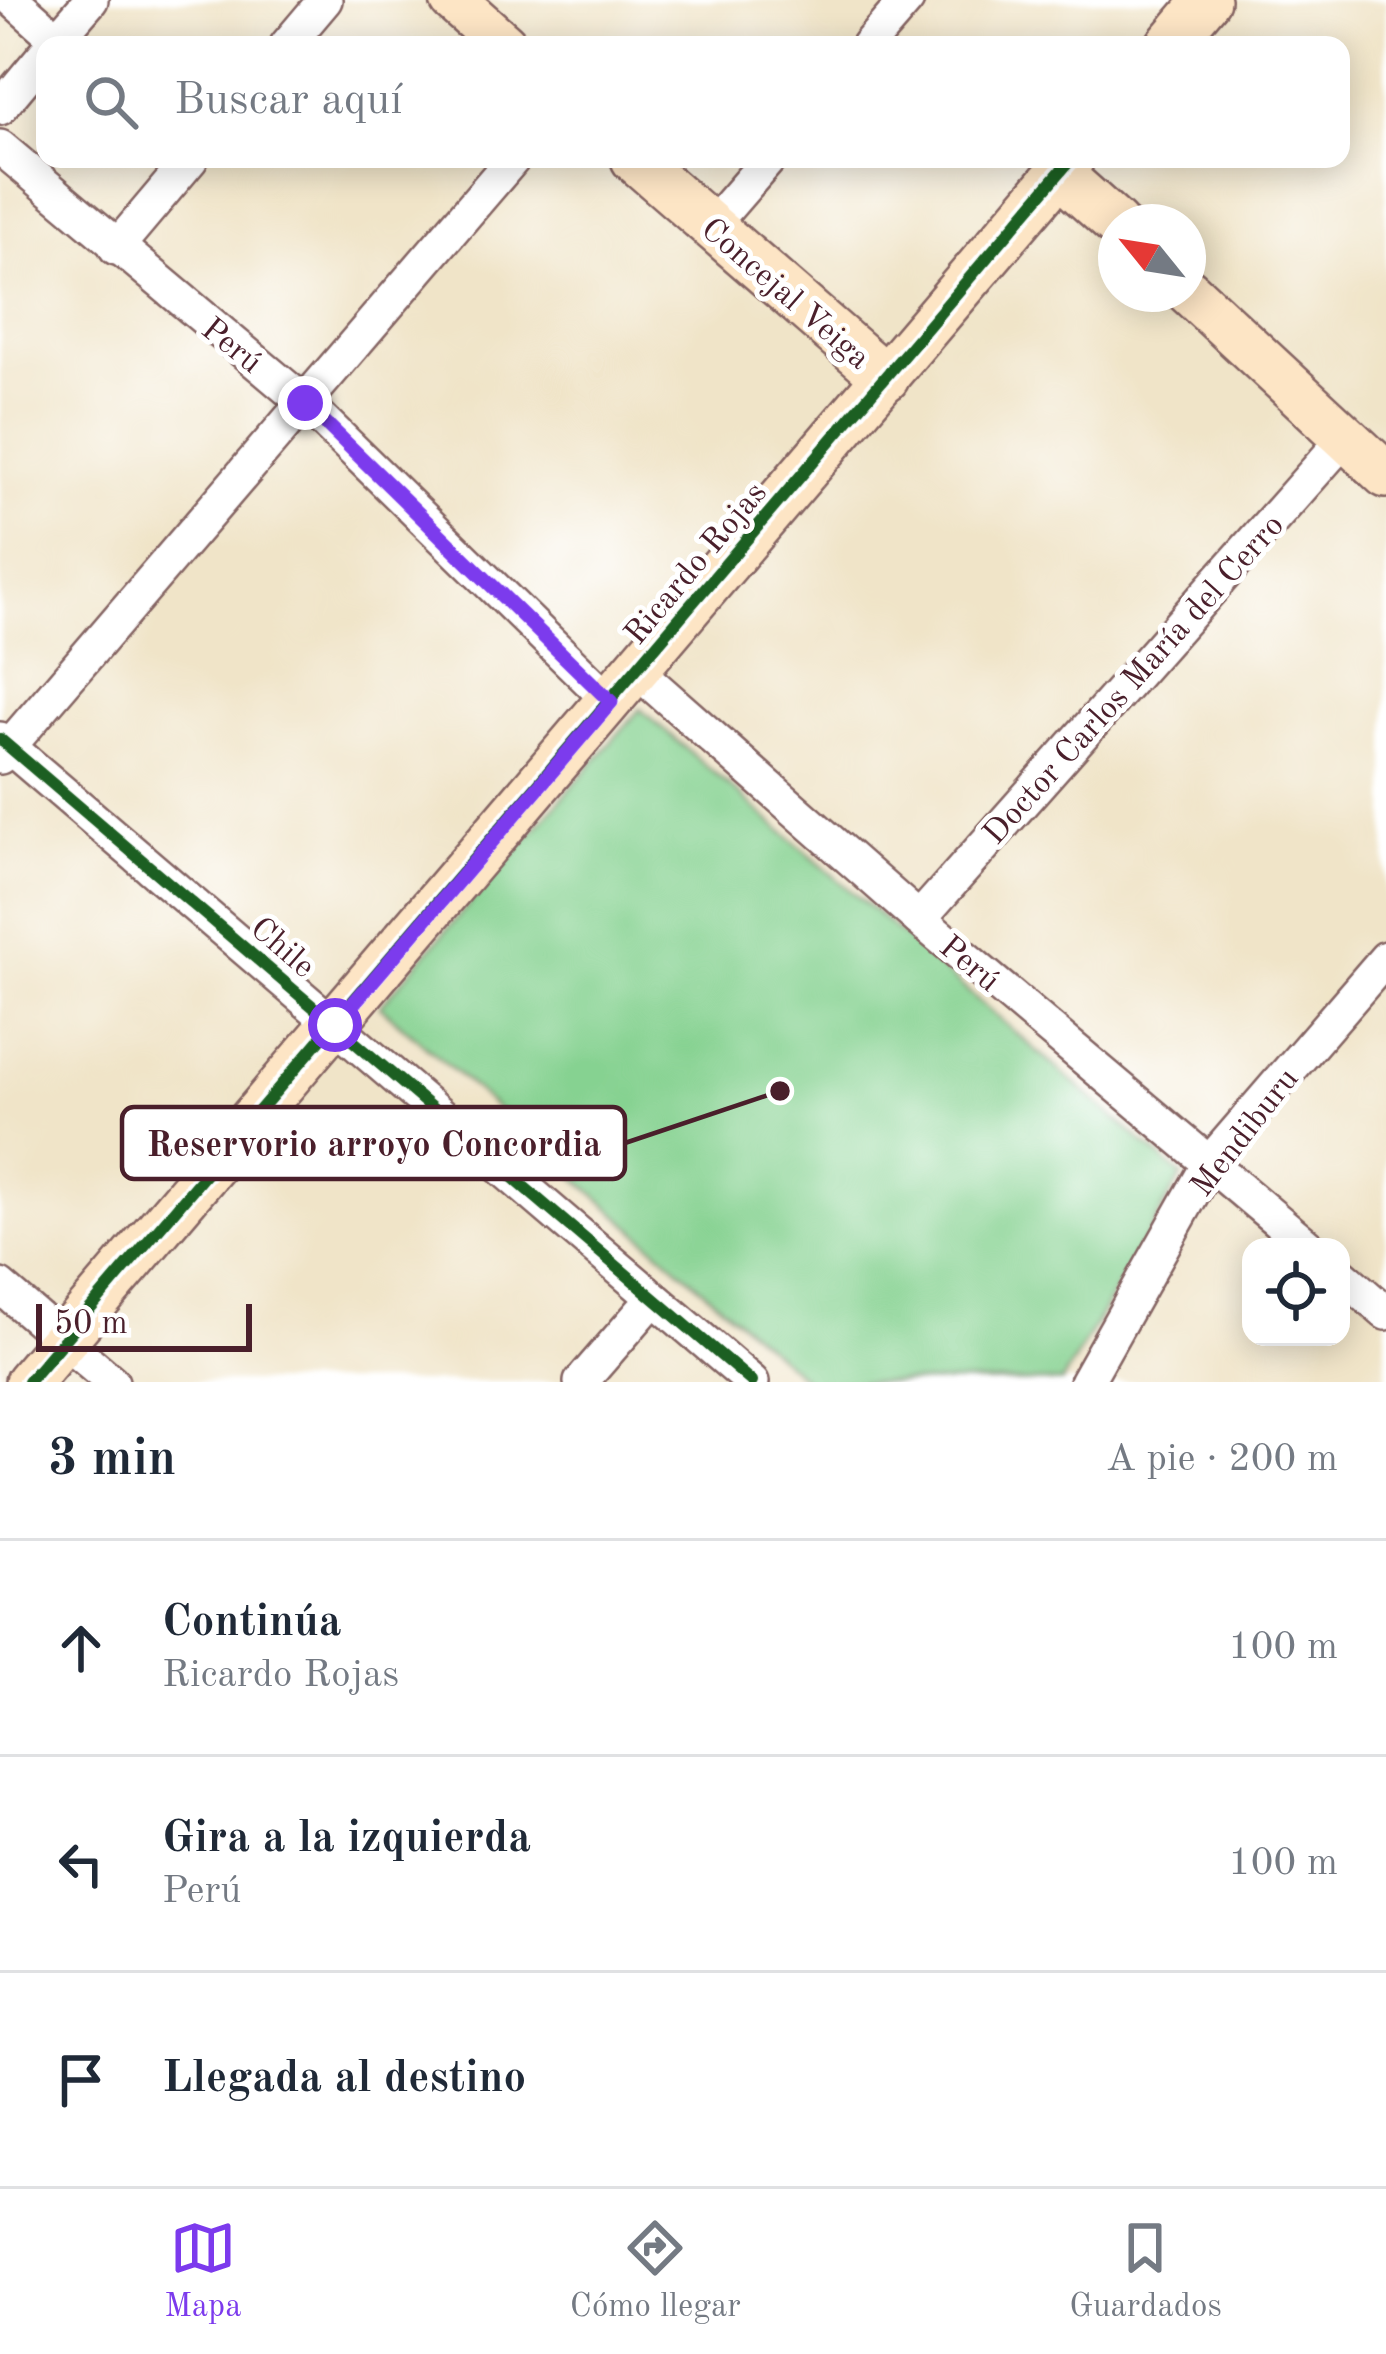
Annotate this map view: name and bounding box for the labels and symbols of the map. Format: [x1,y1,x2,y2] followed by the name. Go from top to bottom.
[1098,204,1206,312] north arrow
[694,213,875,376] street label: Concejal Veiga
[194,313,267,381] street label: Perú
[278,376,332,430] route end
[620,477,774,652] street label: Ricardo Rojas
[978,509,1291,852] street label: Doctor Carlos María del Cerro
[243,912,320,985] street label: Chile
[932,930,1005,999] street label: Perú
[308,998,362,1052] route start
[1186,1063,1306,1203] street label: Mendiburu
[122,1107,625,1179] callout: Reservorio arroyo Concordia
[147,1129,601,1165] text: Reservorio arroyo Concordia
[36,1298,252,1351] scale bar

